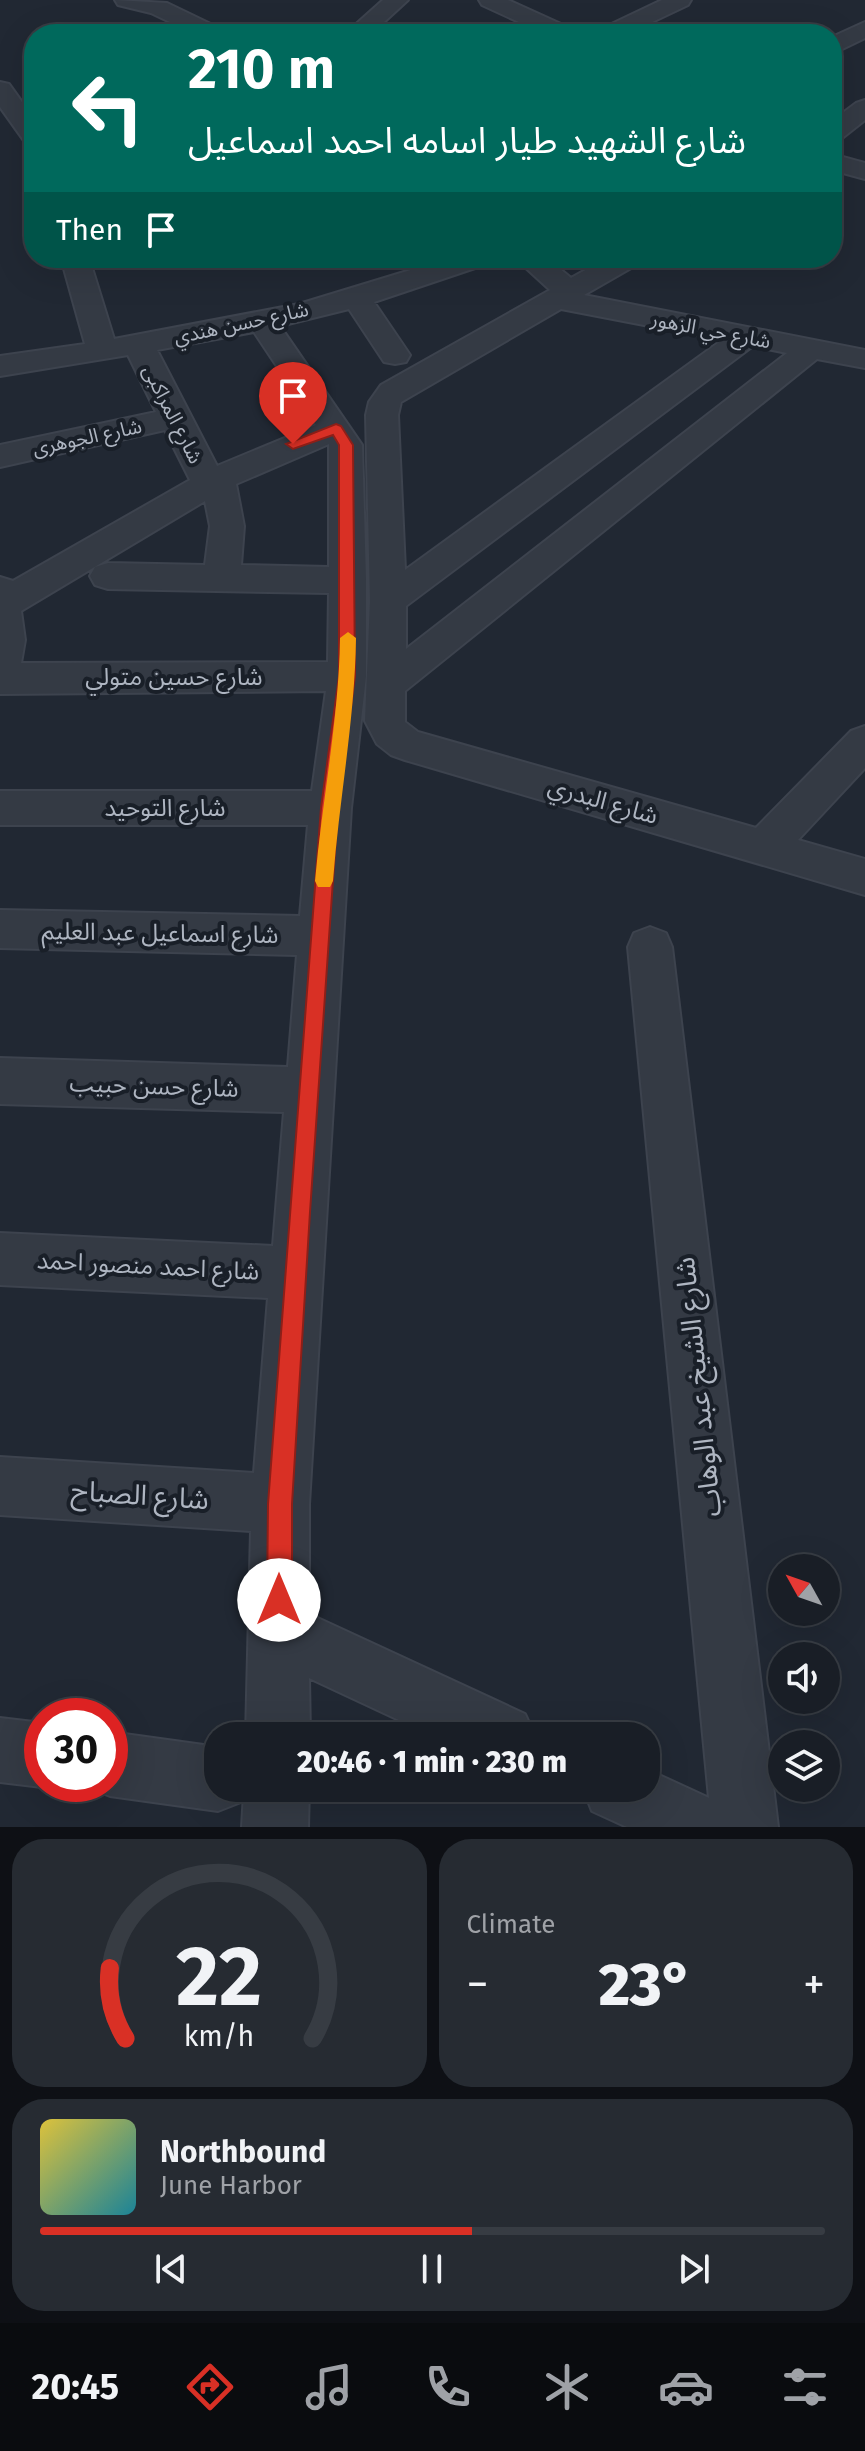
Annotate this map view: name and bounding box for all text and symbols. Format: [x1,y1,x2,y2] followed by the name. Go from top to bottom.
[188,36,335,103] text: 210 m
[56,56,160,160] icon: left
[188,119,746,163] text: شارع الشهيد طيار اسامه احمد اسماعيل
[139,208,183,252] icon: arrive
[56,212,123,248] text: Then
[171,297,311,353] street label: شارع حسن هندي
[647,306,773,357] street label: شارع حي الزهور
[135,361,208,469] street label: شارع المراكبى
[259,362,327,444] pin
[271,374,315,418] icon: arrive
[30,414,144,463] street label: شارع الجوهرى
[85,663,263,696] street label: شارع حسين متولي
[544,772,661,834] street label: شارع البدري
[104,794,226,825] street label: شارع التوحيد
[41,917,279,952] street label: شارع اسماعيل عبد العليم
[69,1069,239,1106] street label: شارع حسن حبيب
[36,1246,260,1289] street label: شارع احمد منصور احمد
[668,1255,732,1518] street label: شارع الشيخ عبد الوهاب
[70,1474,210,1520] street label: شارع الصباح
[768,1554,840,1626] north arrow
[768,1554,840,1802] map controls
[237,1558,321,1642] position arrow
[768,1642,840,1714] button: sound
[24,1698,128,1802] speed limit sign: 30
[768,1730,840,1802] button: layers
[297,1744,567,1780] text: 20:46 · 1 min · 230 m
[467,1909,555,1940] text: Climate
[176,1927,262,2027] text: 22
[599,1949,693,2021] text: 23°
[467,1958,489,2011] text: −
[803,1958,825,2011] text: +
[184,2019,255,2054] text: km/h
[160,2134,326,2170] text: Northbound
[160,2170,302,2201] text: June Harbor
[149,2247,193,2291] icon: previous
[410,2247,454,2291] icon: pause
[672,2247,716,2291] icon: next
[182,2359,238,2415] icon: directions
[301,2359,357,2415] icon: music
[420,2359,476,2415] icon: phone
[539,2359,595,2415] icon: climate
[658,2359,714,2415] icon: car
[777,2359,833,2415] icon: filters
[32,2365,119,2409] text: 20:45

